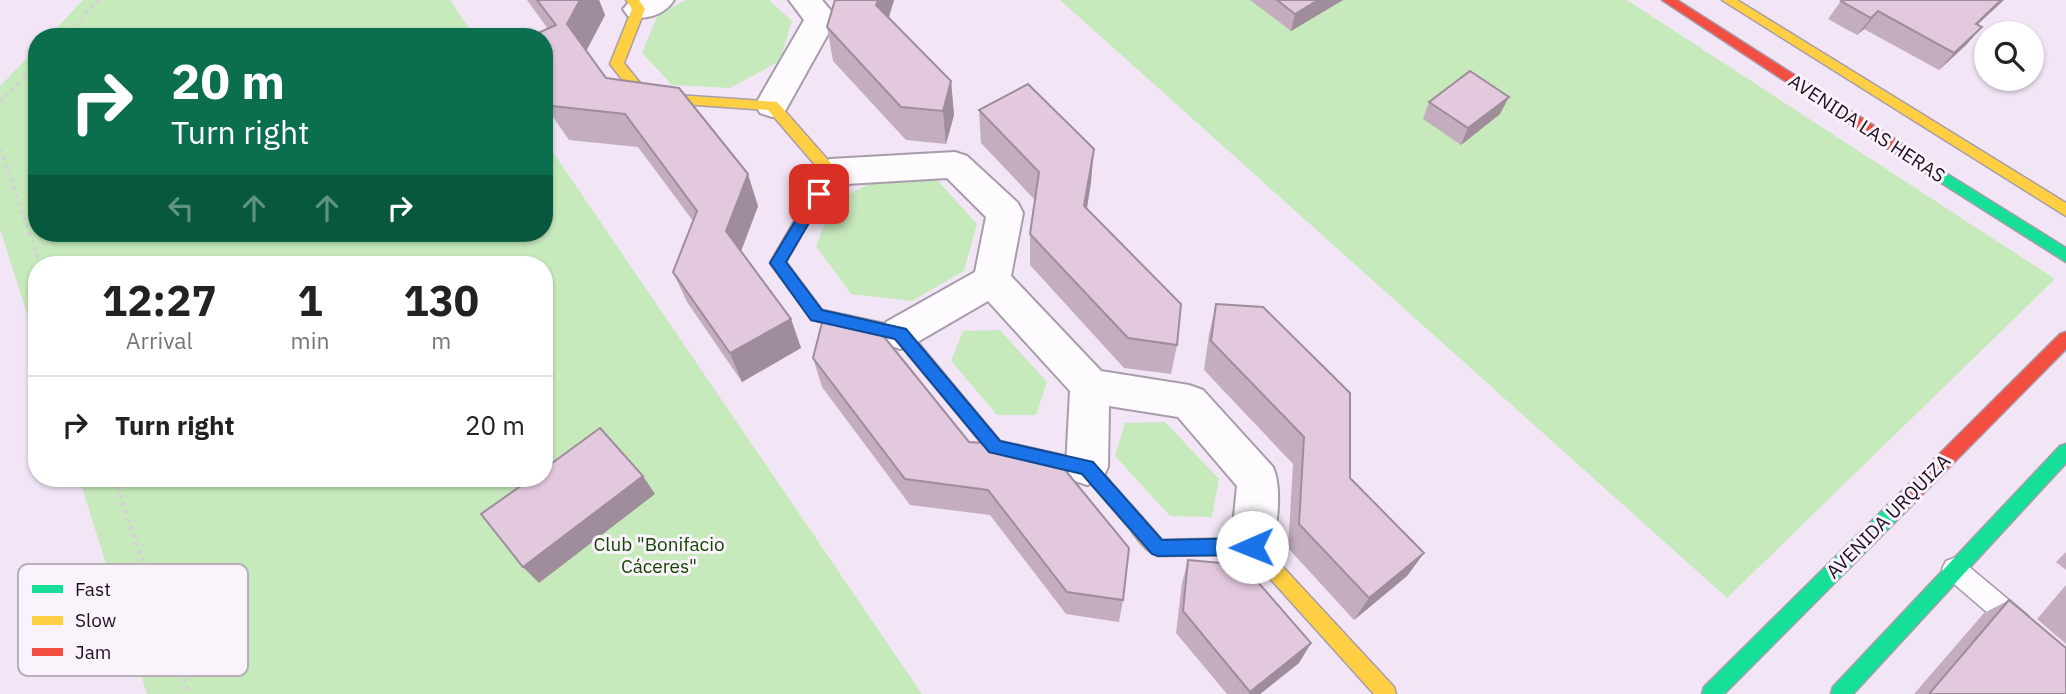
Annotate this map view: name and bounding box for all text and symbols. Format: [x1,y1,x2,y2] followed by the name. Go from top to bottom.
[1974,21,2044,91] map controls
[1974,21,2044,91] button: search
[171,49,285,112] text: 20 m
[56,56,147,147] icon: right
[1784,68,1950,188] street label: AVENIDA LAS HERAS
[171,111,309,153] text: Turn right
[789,164,849,224] pin
[800,175,838,213] icon: arrive
[162,189,200,227] icon: left
[235,189,273,227] icon: ahead
[308,189,346,227] icon: ahead
[381,189,419,227] icon: right
[102,273,217,328] text: 12:27
[297,273,323,328] text: 1
[403,273,479,328] text: 130
[126,325,193,355] text: Arrival
[291,325,329,355] text: min
[431,325,451,355] text: m
[56,406,94,444] icon: right
[115,408,234,442] text: Turn right
[465,408,525,442] text: 20 m
[1821,449,1955,583] street label: AVENIDA URQUIZA
[1215,510,1289,584] position arrow
[593,532,725,578] park label: Club "Bonifacio Cáceres"
[18,564,248,676] legend
[75,577,111,601] text: Fast
[75,608,116,632] text: Slow
[75,640,111,664] text: Jam

